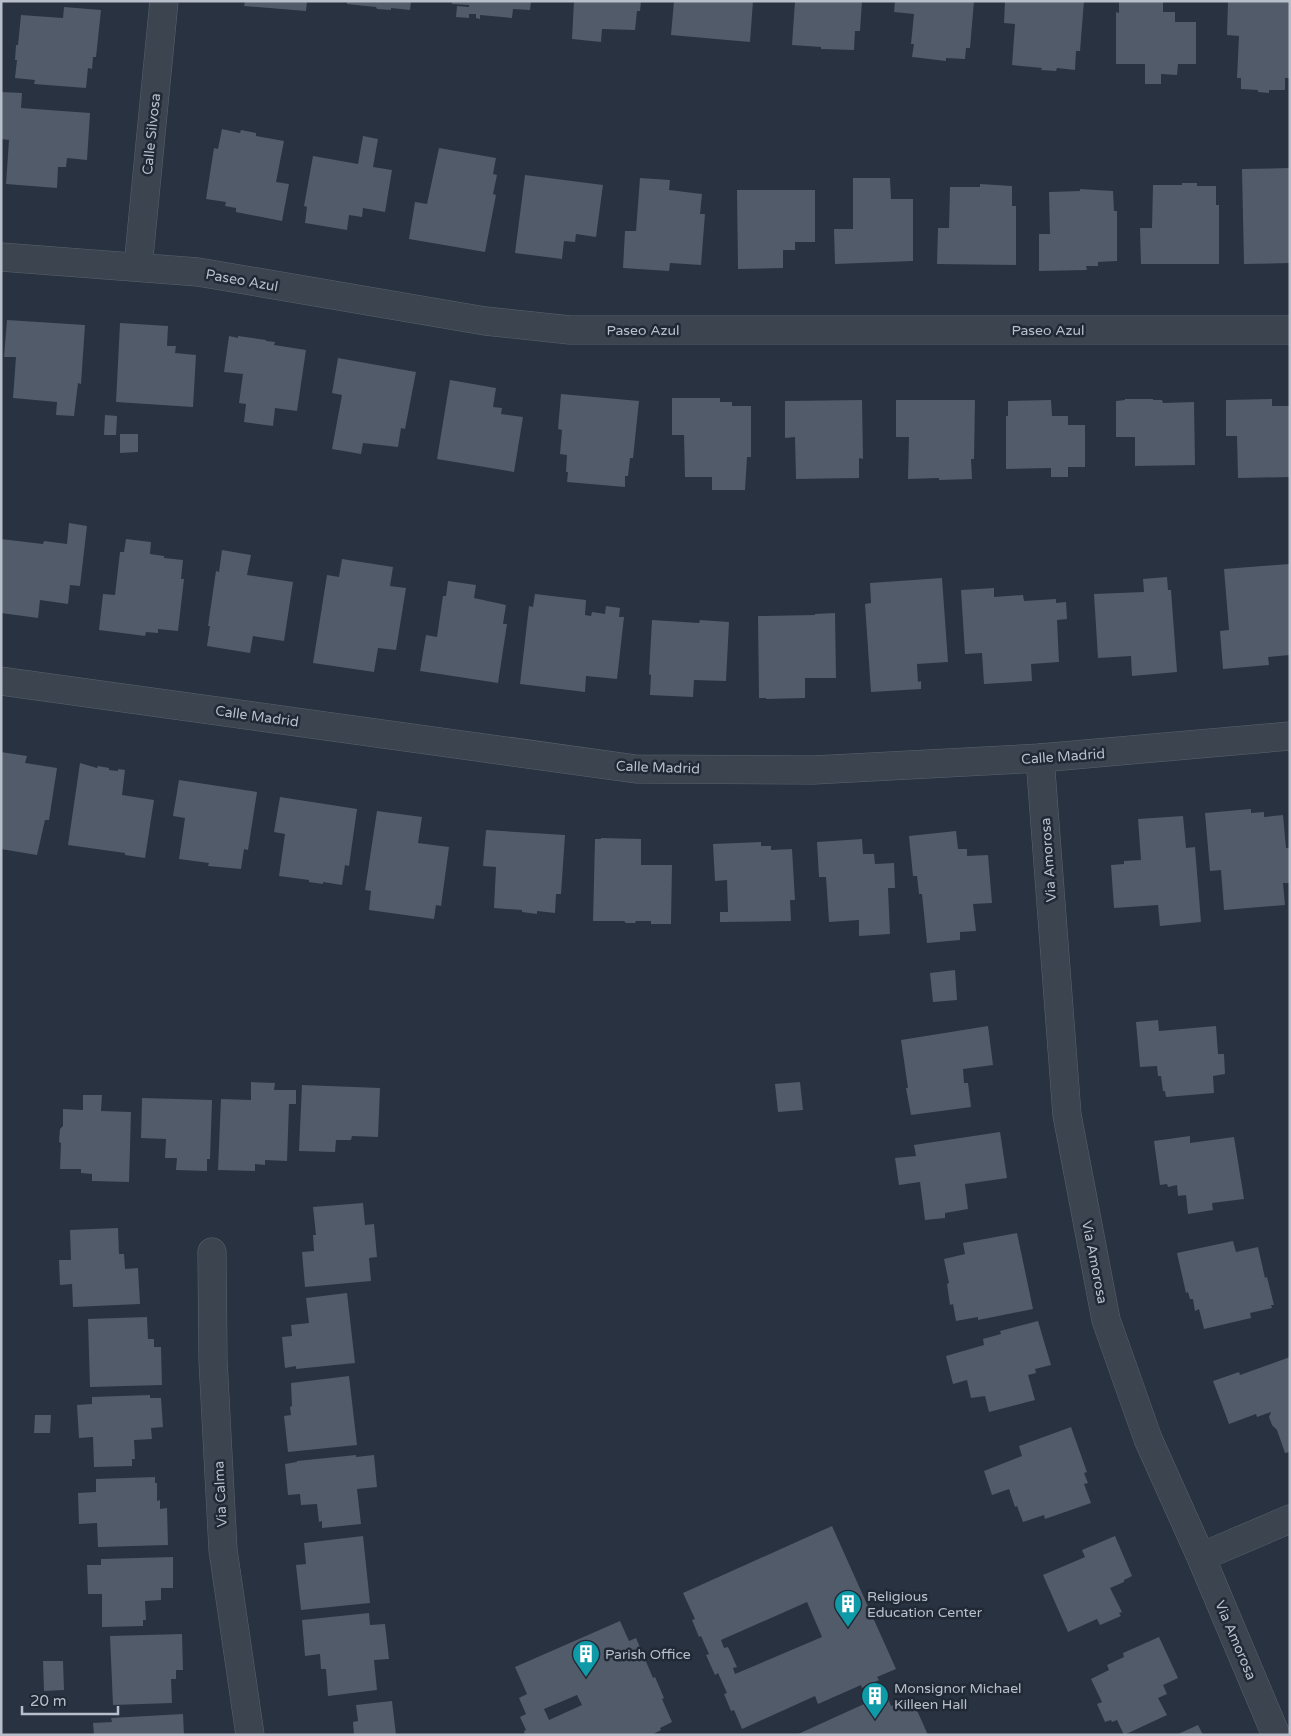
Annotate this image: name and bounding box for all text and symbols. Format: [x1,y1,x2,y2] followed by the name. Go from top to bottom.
[139,92,164,176] street label: Calle Silvosa
[204,266,279,295] street label: Paseo Azul
[606,322,680,339] street label: Paseo Azul
[1011,322,1085,339] street label: Paseo Azul
[214,702,300,731] street label: Calle Madrid
[1021,745,1106,768] street label: Calle Madrid
[616,758,700,777] street label: Calle Madrid
[1037,817,1060,903] street label: Via Amorosa
[1078,1219,1111,1305] street label: Via Amorosa
[210,1460,231,1528] street label: Via Calma
[867,1588,983,1621] place label: Religious Education Center
[833,1589,863,1628] building icon: Religious Education Center
[1211,1598,1260,1682] street label: Via Amorosa
[571,1639,601,1678] building icon: Parish Office
[605,1646,691,1663] place label: Parish Office
[894,1680,1022,1713] place label: Monsignor Michael Killeen Hall
[860,1681,890,1720] building icon: Monsignor Michael Killeen Hall
[22,1684,119,1716] scale bar
[30,1692,67,1710] text: 20 m

